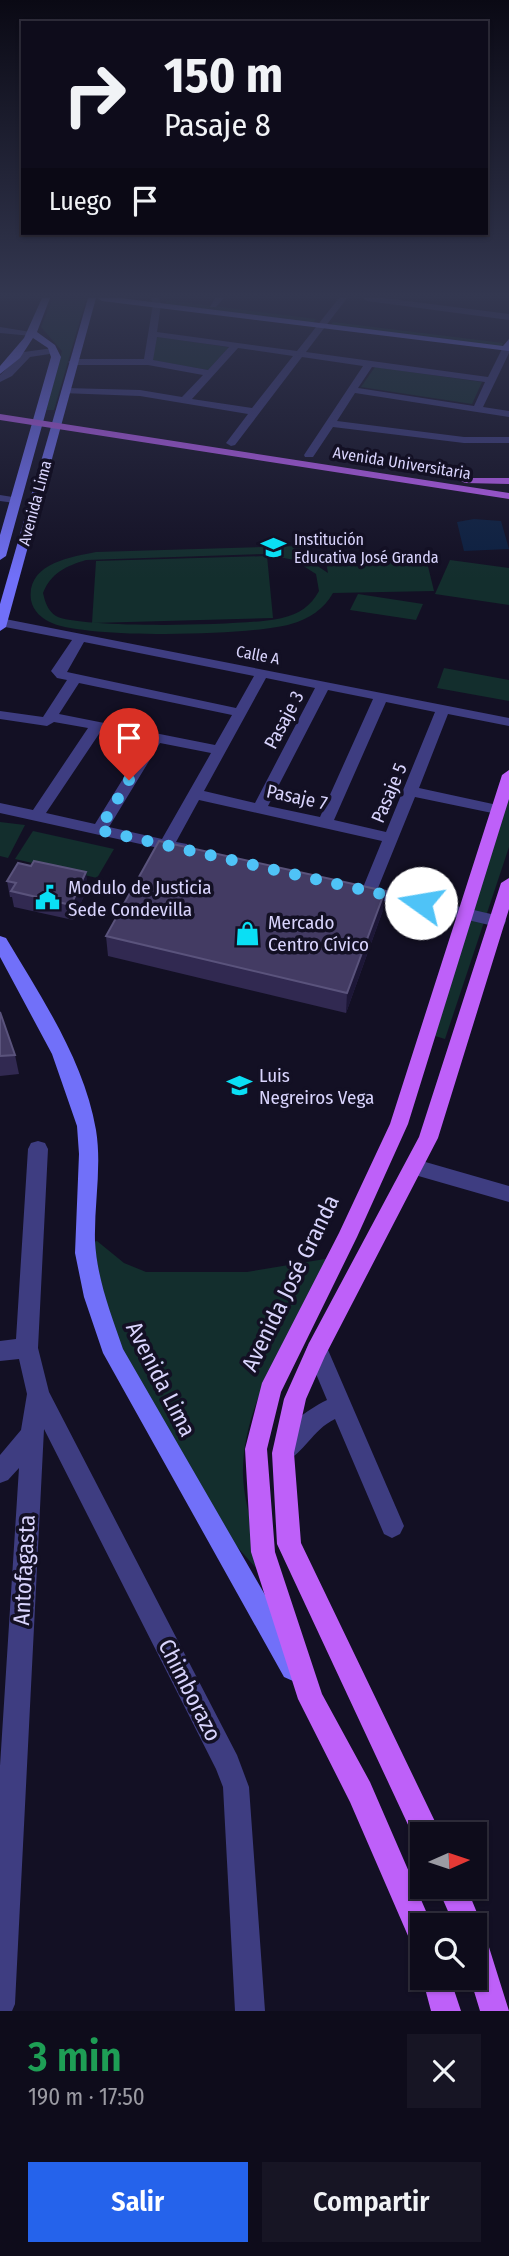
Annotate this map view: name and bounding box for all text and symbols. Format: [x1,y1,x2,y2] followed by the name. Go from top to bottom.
[164,46,283,105] text: 150 m
[49,49,140,140] icon: right
[164,106,271,144] text: Pasaje 8
[126,182,164,220] icon: arrive
[49,186,112,217] text: Luego
[332,443,473,483] street label: Avenida Universitaria
[15,458,56,548] street label: Avenida Lima
[294,530,439,567] place label: Institución Educativa José Granda
[260,534,288,562] school or university icon: Institución Educativa José Granda
[235,641,282,669] street label: Calle A
[259,687,309,753] street label: Pasaje 3
[99,708,159,780] pin
[110,719,148,757] icon: arrive
[366,760,412,826] street label: Pasaje 5
[265,779,330,815] street label: Pasaje 7
[384,866,458,940] position arrow
[68,876,212,921] place label: Modulo de Justicia Sede Condevilla
[34,884,62,912] public building icon: Modulo de Justicia Sede Condevilla
[268,911,369,956] place label: Mercado Centro Cívico
[234,919,262,947] shop icon: Mercado Centro Cívico
[259,1064,374,1109] place label: Luis Negreiros Vega
[225,1072,253,1100] school or university icon: Luis Negreiros Vega
[235,1190,345,1376] street label: Avenida José Granda
[120,1317,202,1441] street label: Avenida Lima
[7,1514,41,1626] street label: Antofagasta
[152,1634,228,1746] street label: Chimborazo
[410,1822,486,1899] north arrow
[410,1822,487,1990] map controls
[410,1913,487,1990] button: search
[28,2032,122,2082] text: 3 min
[407,2034,481,2108] button: close
[28,2083,145,2111] text: 190 m · 17:50
[28,2162,248,2242] button: Salir
[262,2162,481,2242] button: Compartir

